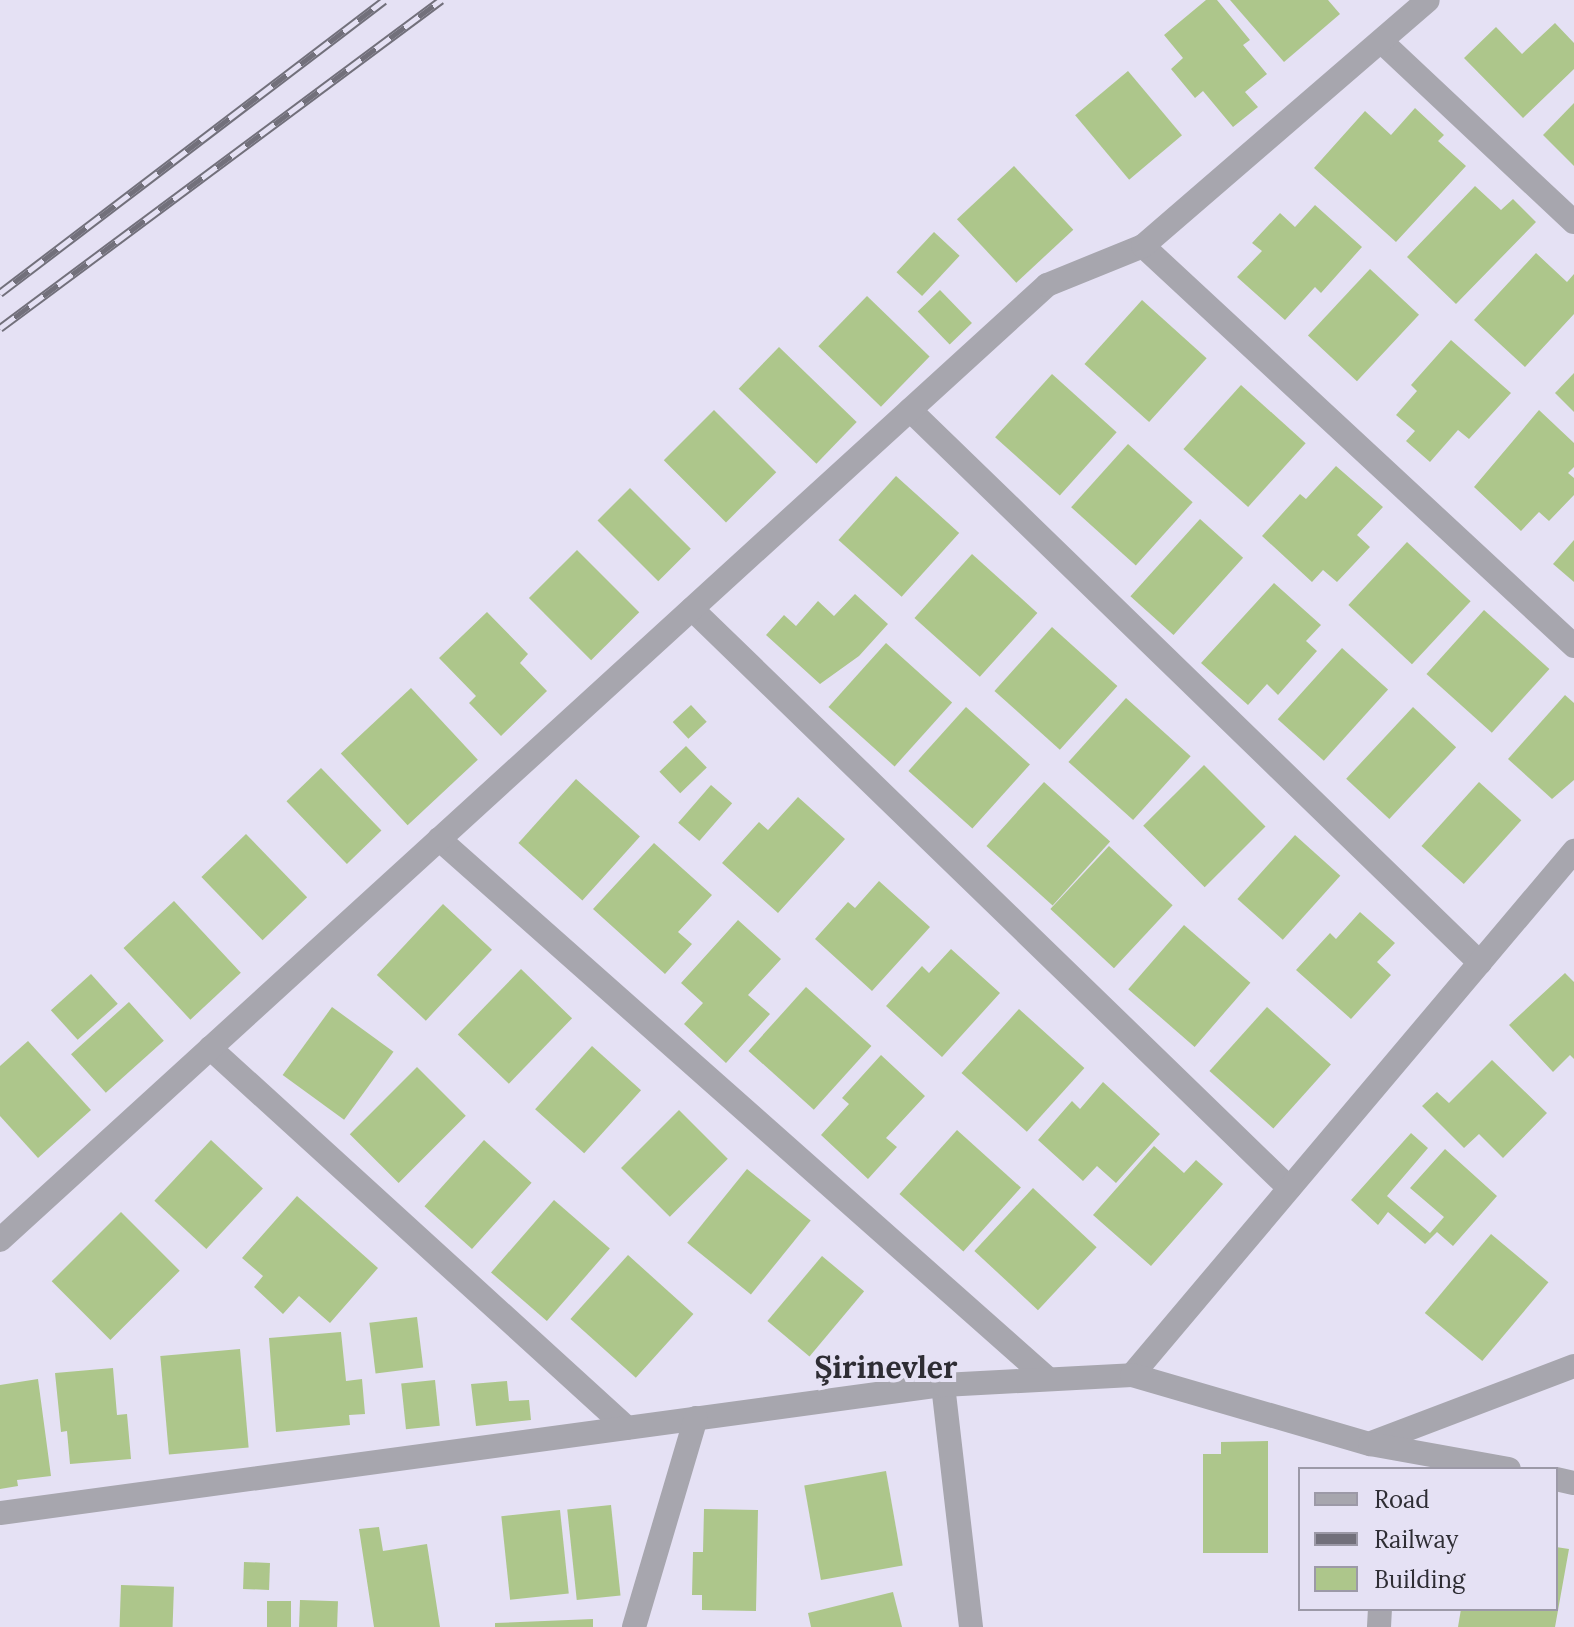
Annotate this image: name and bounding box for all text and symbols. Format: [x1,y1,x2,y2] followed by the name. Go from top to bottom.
[815,1349,957,1385] district label: Şirinevler
[1298,1467,1558,1611] legend
[1374,1484,1430,1515] text: Road
[1374,1524,1458,1555] text: Railway
[1374,1564,1465,1595] text: Building

